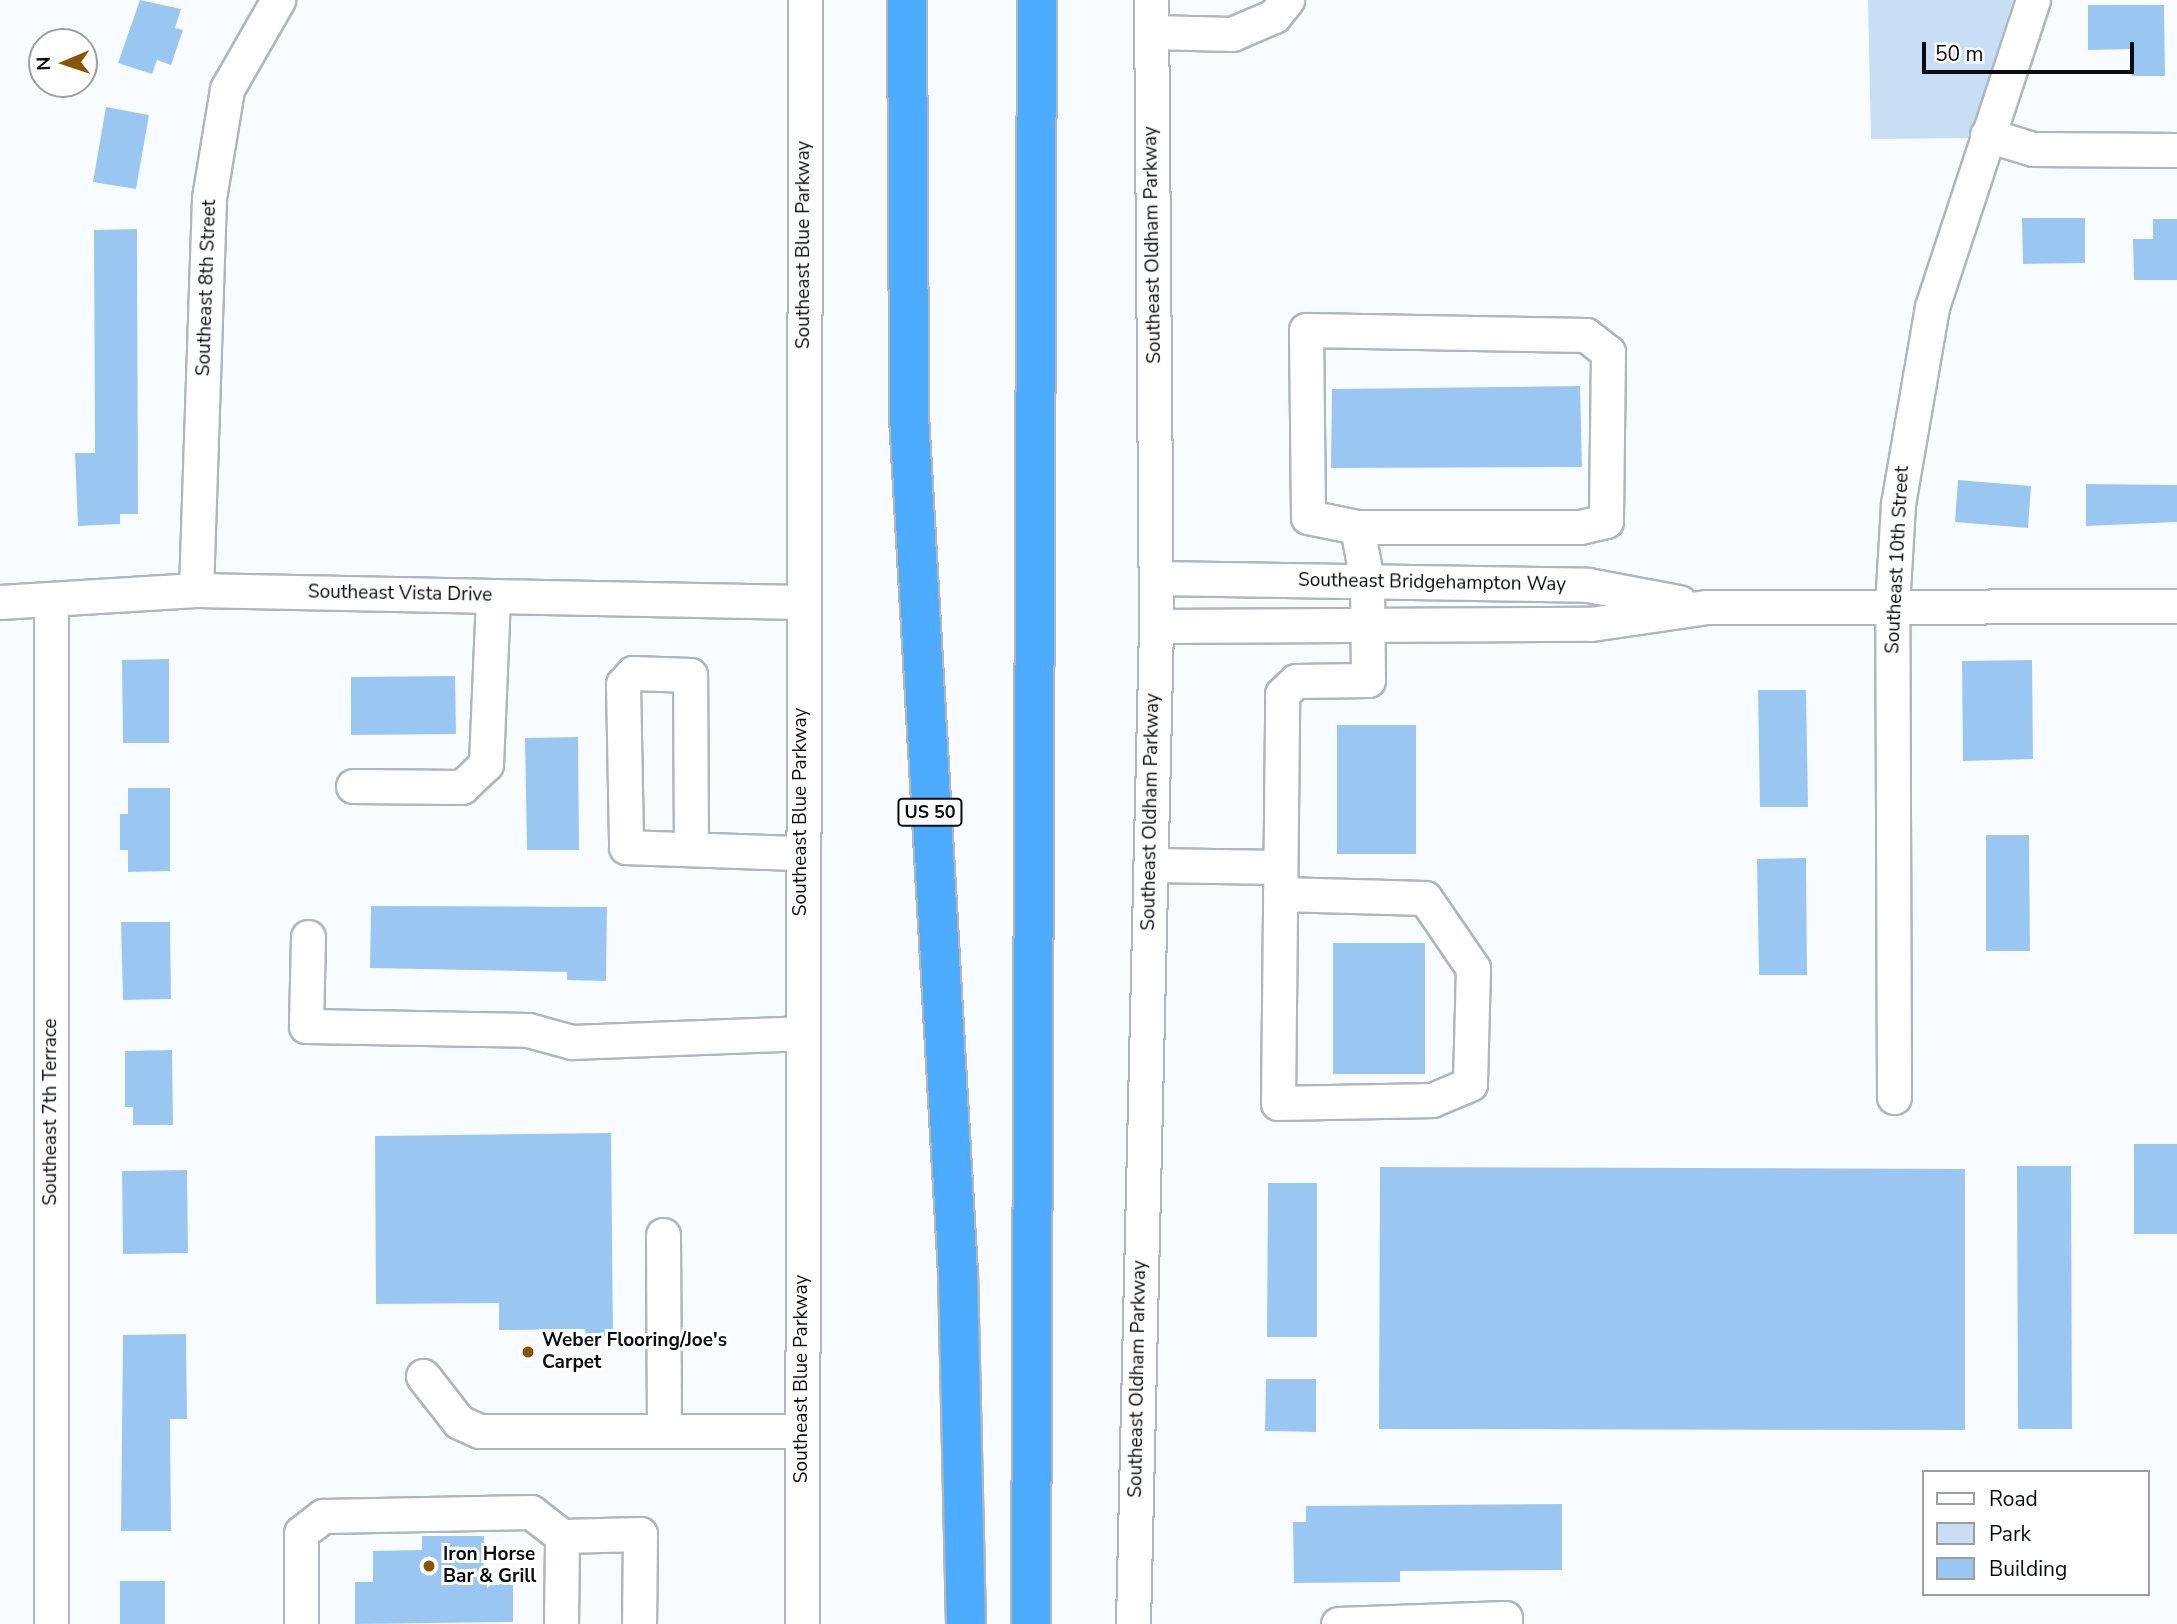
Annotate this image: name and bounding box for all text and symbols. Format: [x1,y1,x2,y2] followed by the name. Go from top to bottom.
[28,28,98,98] north arrow
[1925,28,2137,72] scale bar
[1935,40,1984,68] text: 50 m
[31,56,57,71] text: N
[1140,126,1166,364] street label: Southeast Oldham Parkway
[793,141,815,349] street label: Southeast Blue Parkway
[193,199,221,377] street label: Southeast 8th Street
[1882,465,1914,655] street label: Southeast 10th Street
[1298,569,1566,597] street label: Southeast Bridgehampton Way
[308,581,492,607] street label: Southeast Vista Drive
[1138,693,1164,931] street label: Southeast Oldham Parkway
[790,708,812,916] street label: Southeast Blue Parkway
[897,798,963,826] road number: US 50
[40,1018,62,1206] street label: Southeast 7th Terrace
[1125,1260,1151,1498] street label: Southeast Oldham Parkway
[791,1275,813,1483] street label: Southeast Blue Parkway
[542,1330,727,1374] place label: Weber Flooring/Joe's Carpet
[520,1344,536,1360] marker: Weber Flooring/Joe's Carpet
[1922,1470,2149,1596] legend
[1989,1485,2038,1513] text: Road
[1989,1520,2031,1548] text: Park
[443,1544,536,1588] place label: Iron Horse Bar & Grill
[1989,1555,2067,1583] text: Building
[421,1558,437,1574] marker: Iron Horse Bar & Grill

